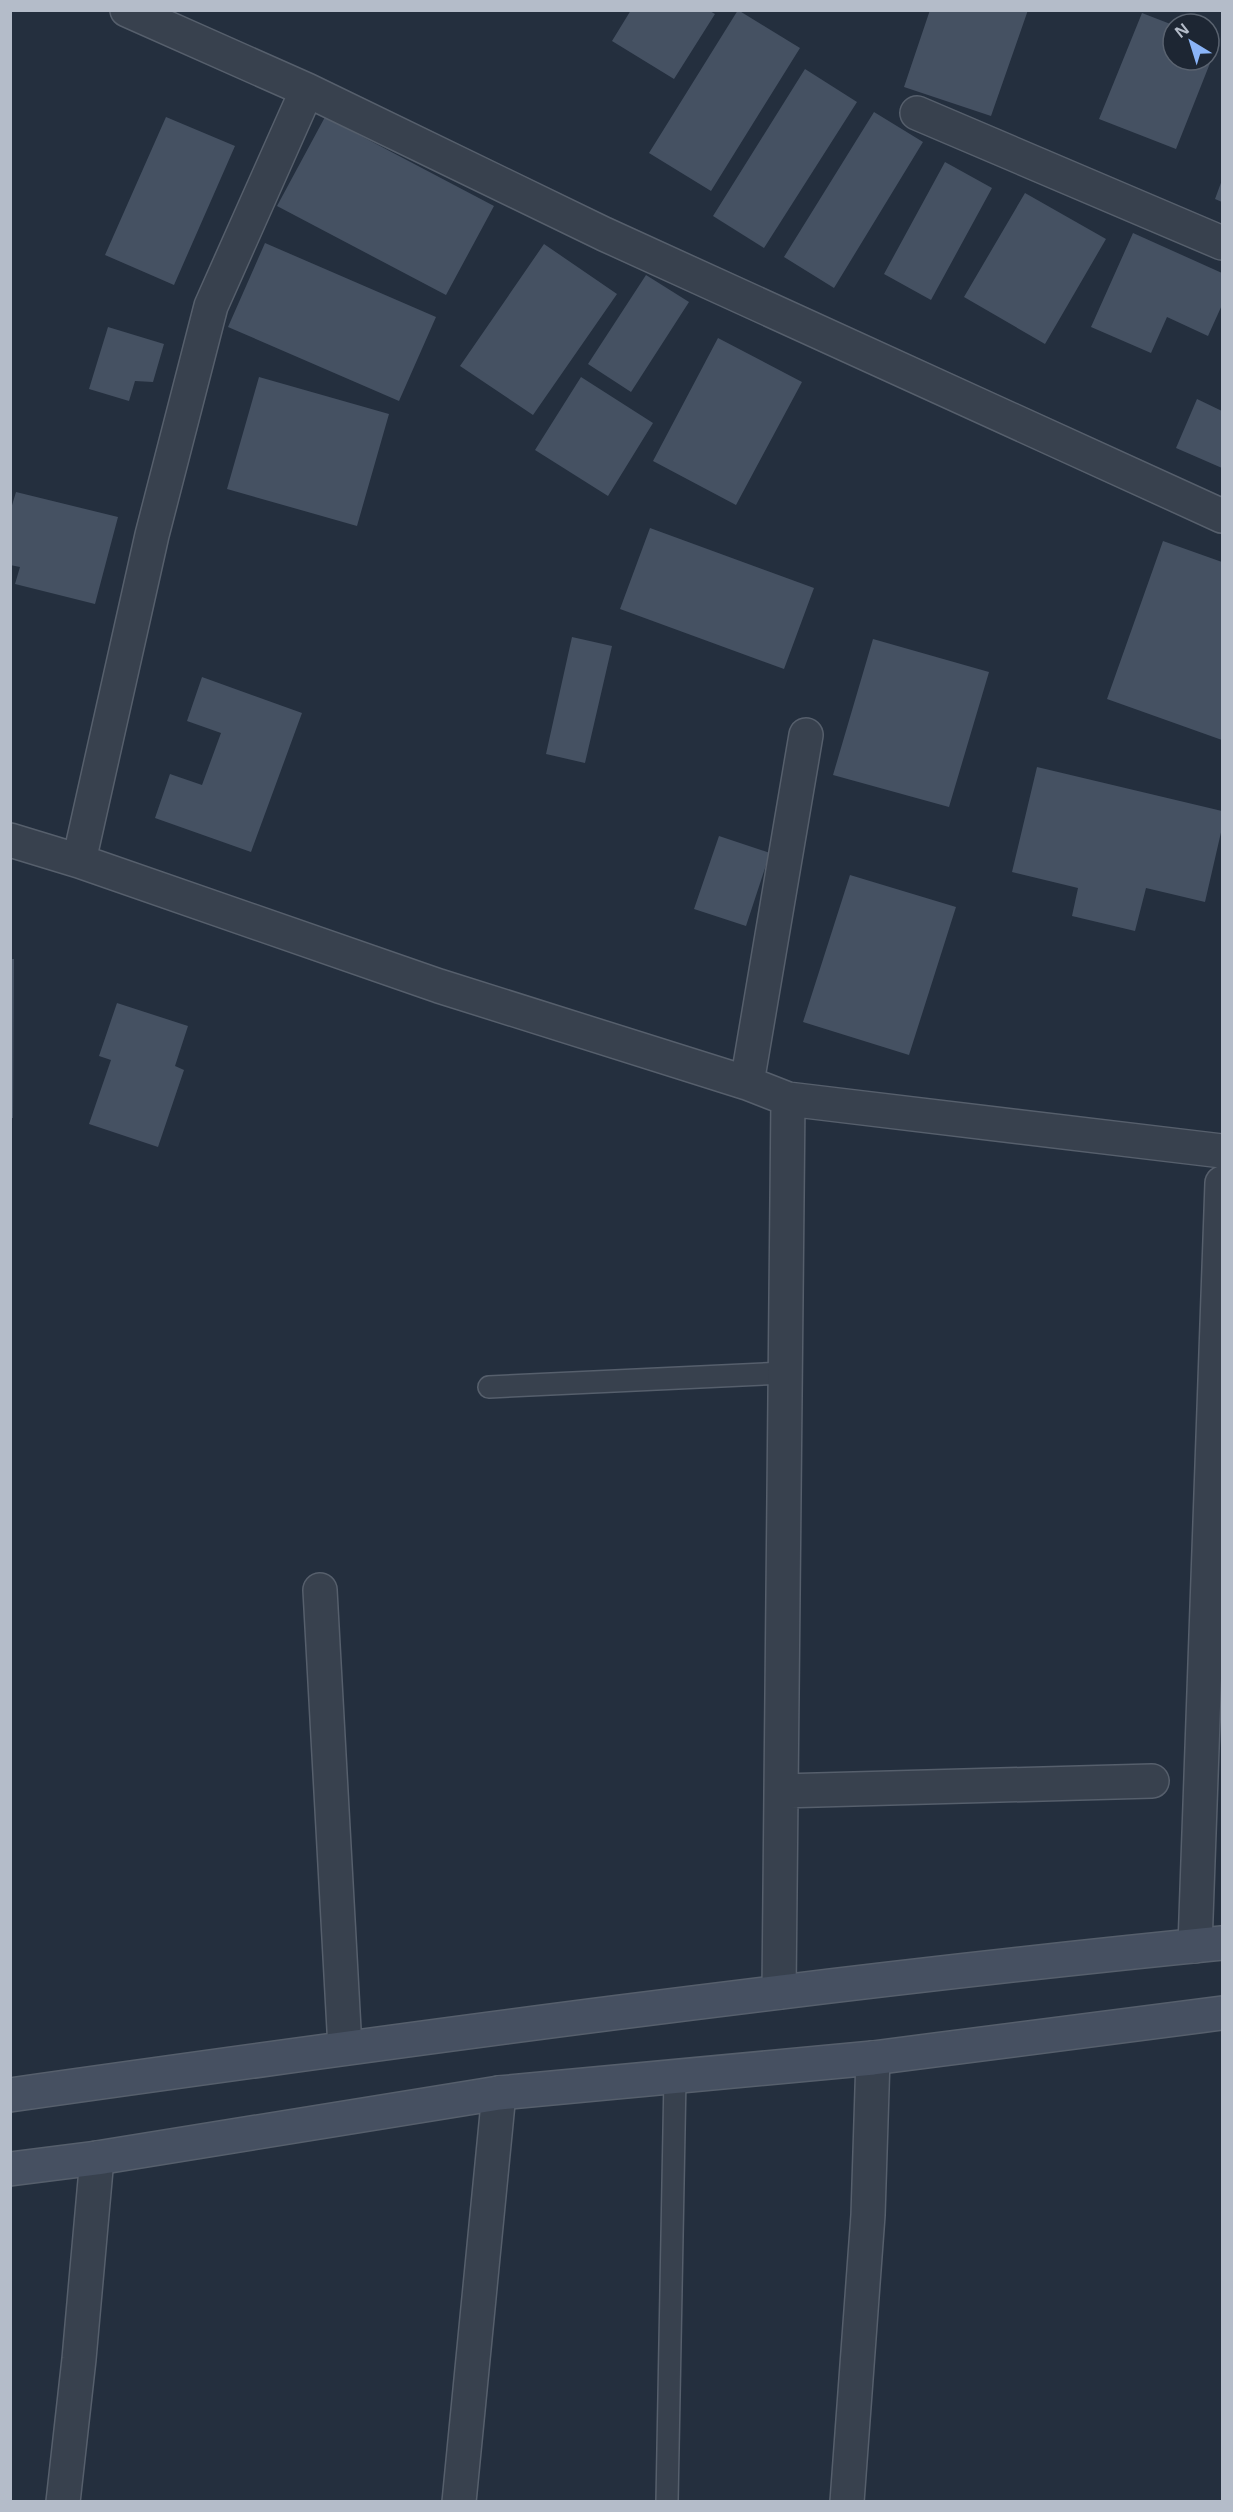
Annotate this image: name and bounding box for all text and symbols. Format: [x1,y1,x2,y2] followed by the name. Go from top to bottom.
[1161,12,1221,72] north arrow
[1170,18,1194,43] text: N

